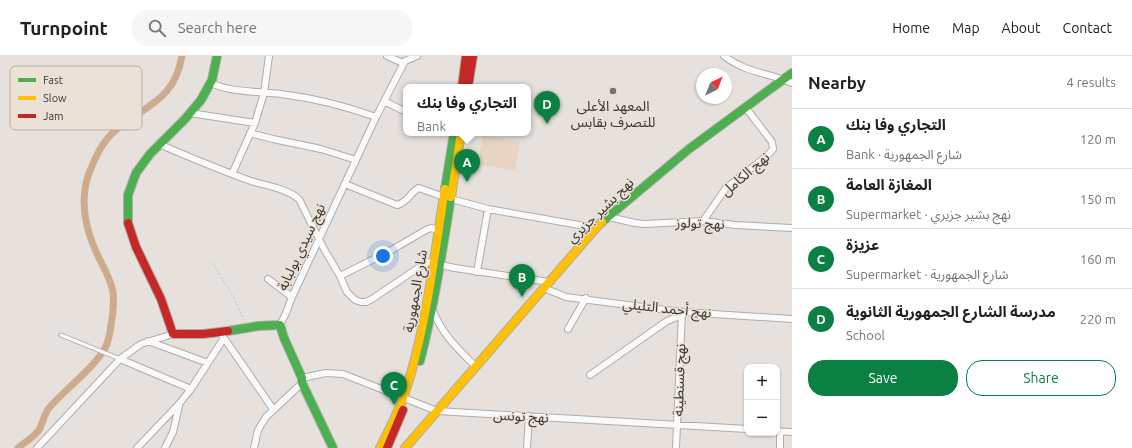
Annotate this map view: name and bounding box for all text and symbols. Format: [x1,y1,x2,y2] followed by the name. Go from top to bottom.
[132,10,412,46] search box
[20,17,108,39] text: Turnpoint
[146,17,168,39] icon: search
[178,19,257,36] text: Search here
[892,20,930,36] text: Home
[952,20,980,36] text: Map
[1002,20,1041,36] text: About
[1063,20,1112,36] text: Contact
[10,66,142,130] legend
[696,68,732,104] north arrow
[808,73,866,92] text: Nearby
[43,74,64,86] text: Fast
[1066,75,1116,89] text: 4 results
[403,84,531,136] popup
[608,86,618,96] marker: المعهد الأعلى للتصرف بقابس
[534,91,560,124] pin: D
[43,92,67,104] text: Slow
[417,94,517,111] text: التجاري وفا بنك
[571,98,655,131] place label: المعهد الأعلى للتصرف بقابس
[43,110,64,122] text: Jam
[846,116,946,133] text: التجاري وفا بنك
[417,119,446,133] text: Bank
[816,132,826,146] text: A
[1080,132,1116,146] text: 120 m
[846,147,962,161] text: Bank · شارع الجمهورية
[718,148,775,202] street label: نهج الكامل
[454,149,480,182] pin: A
[563,174,639,248] street label: نهج بشير جزيري
[846,176,932,193] text: المغازة العامة
[817,192,825,206] text: B
[1080,192,1116,206] text: 150 m
[274,201,331,294] street label: نهج سيدي بولبابة
[846,207,1011,221] text: Supermarket · نهج بشير جزيري
[674,214,725,235] street label: نهج تولوز
[846,236,879,253] text: عزيزة
[373,246,393,266] your location
[400,248,433,334] street label: شارع الجمهورية
[817,252,825,266] text: C
[1080,252,1116,266] text: 160 m
[509,264,535,297] pin: B
[846,267,1008,281] text: Supermarket · شارع الجمهورية
[621,295,713,324] street label: نهج أحمد التليلي
[846,303,1056,320] text: مدرسة الشارع الجمهورية الثانوية
[816,312,826,326] text: D
[1080,312,1116,326] text: 220 m
[846,328,885,342] text: School
[670,343,691,417] street label: نهج قسنطينة
[808,360,958,396] button: Save
[966,360,1116,396] button: Share
[744,364,780,436] map controls
[744,364,780,400] button: +
[381,372,407,405] pin: C
[744,400,780,436] button: −
[493,407,549,428] street label: نهج تونس

